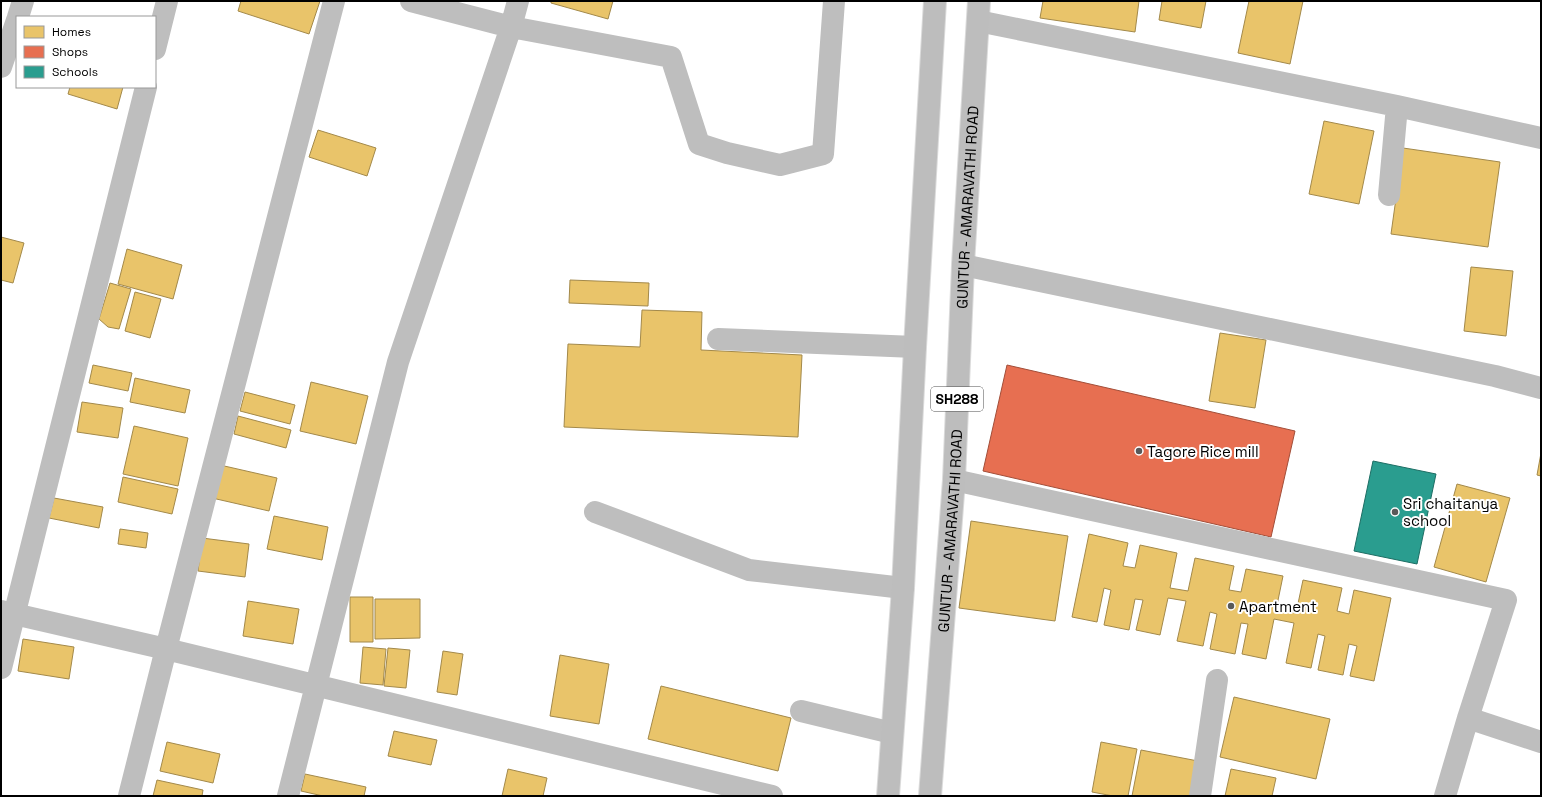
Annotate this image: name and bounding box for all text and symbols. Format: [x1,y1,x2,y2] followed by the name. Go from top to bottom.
[16,16,156,88] legend
[52,24,91,40] text: Homes
[52,44,88,60] text: Shops
[52,64,98,80] text: Schools
[952,105,982,309] street label: GUNTUR - AMARAVATHI ROAD
[931,387,983,411] road number: SH288
[933,429,966,633] street label: GUNTUR - AMARAVATHI ROAD
[1147,442,1259,461] place label: Tagore Rice mill
[1134,446,1144,456] marker: Tagore Rice mill
[1403,494,1499,530] place label: Sri chaitanya school
[1390,507,1400,517] marker: Sri chaitanya school
[1239,597,1317,616] place label: Apartment
[1226,601,1236,611] marker: Apartment

